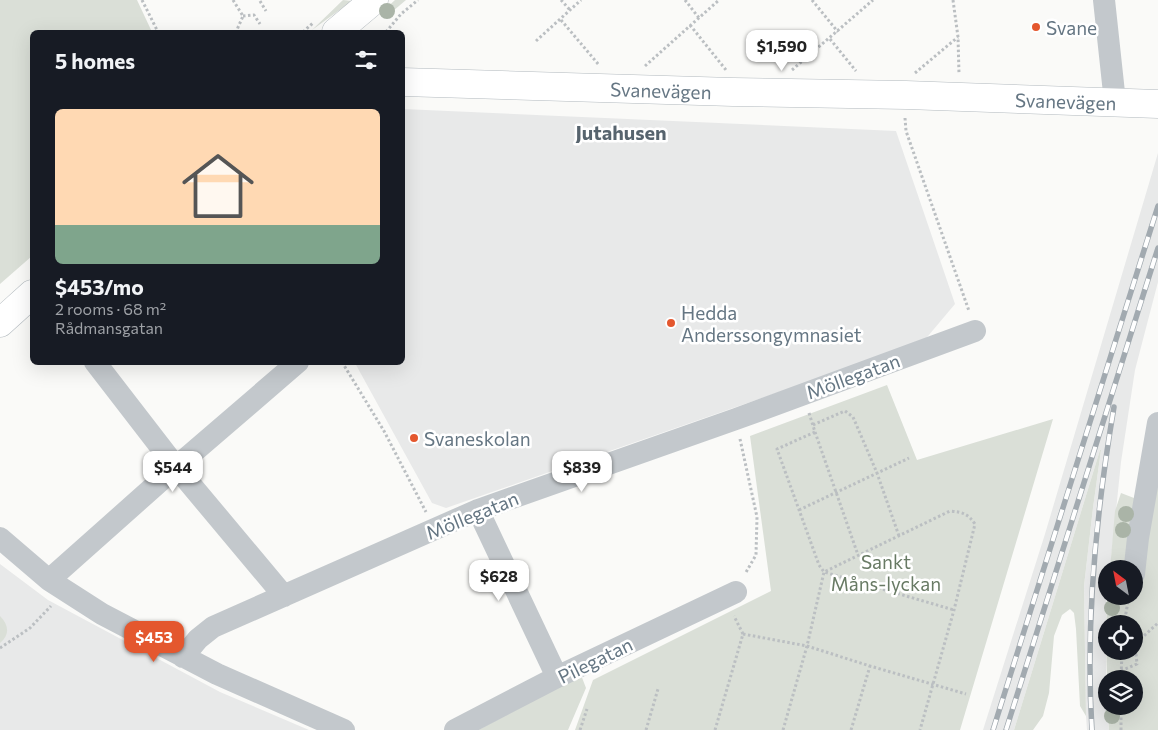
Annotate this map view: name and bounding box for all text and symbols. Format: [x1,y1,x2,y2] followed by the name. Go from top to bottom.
[1046,16,1097,39] place label: Svane
[1030,21,1042,33] marker: Svane
[741,30,823,72] pin: $1,590
[757,36,807,55] text: $1,590
[352,46,380,74] icon: filters
[55,48,135,73] text: 5 homes
[610,77,712,103] street label: Svanevägen
[1015,87,1117,114] street label: Svanevägen
[575,120,667,144] district label: Jutahusen
[173,141,263,231] icon: home
[55,274,144,299] text: $453/mo
[55,299,166,318] text: 2 rooms · 68 m²
[681,301,862,346] place label: Hedda Anderssongymnasiet
[665,317,677,329] marker: Hedda Anderssongymnasiet
[55,318,163,337] text: Rådmansgatan
[803,348,903,404] street label: Möllegatan
[424,427,531,450] place label: Svaneskolan
[408,432,420,444] marker: Svaneskolan
[143,450,203,493] pin: $544
[552,450,612,493] pin: $839
[154,457,192,476] text: $544
[563,457,601,476] text: $839
[422,486,522,544] street label: Möllegatan
[831,550,941,595] park label: Sankt Måns-lyckan
[469,560,529,602] pin: $628
[1098,560,1142,605] north arrow
[1098,560,1143,715] map controls
[480,566,518,585] text: $628
[1098,615,1143,660] button: locate
[124,620,184,663] pin: $453
[135,627,173,646] text: $453
[554,632,636,688] street label: Pilegatan
[1098,670,1143,715] button: layers

